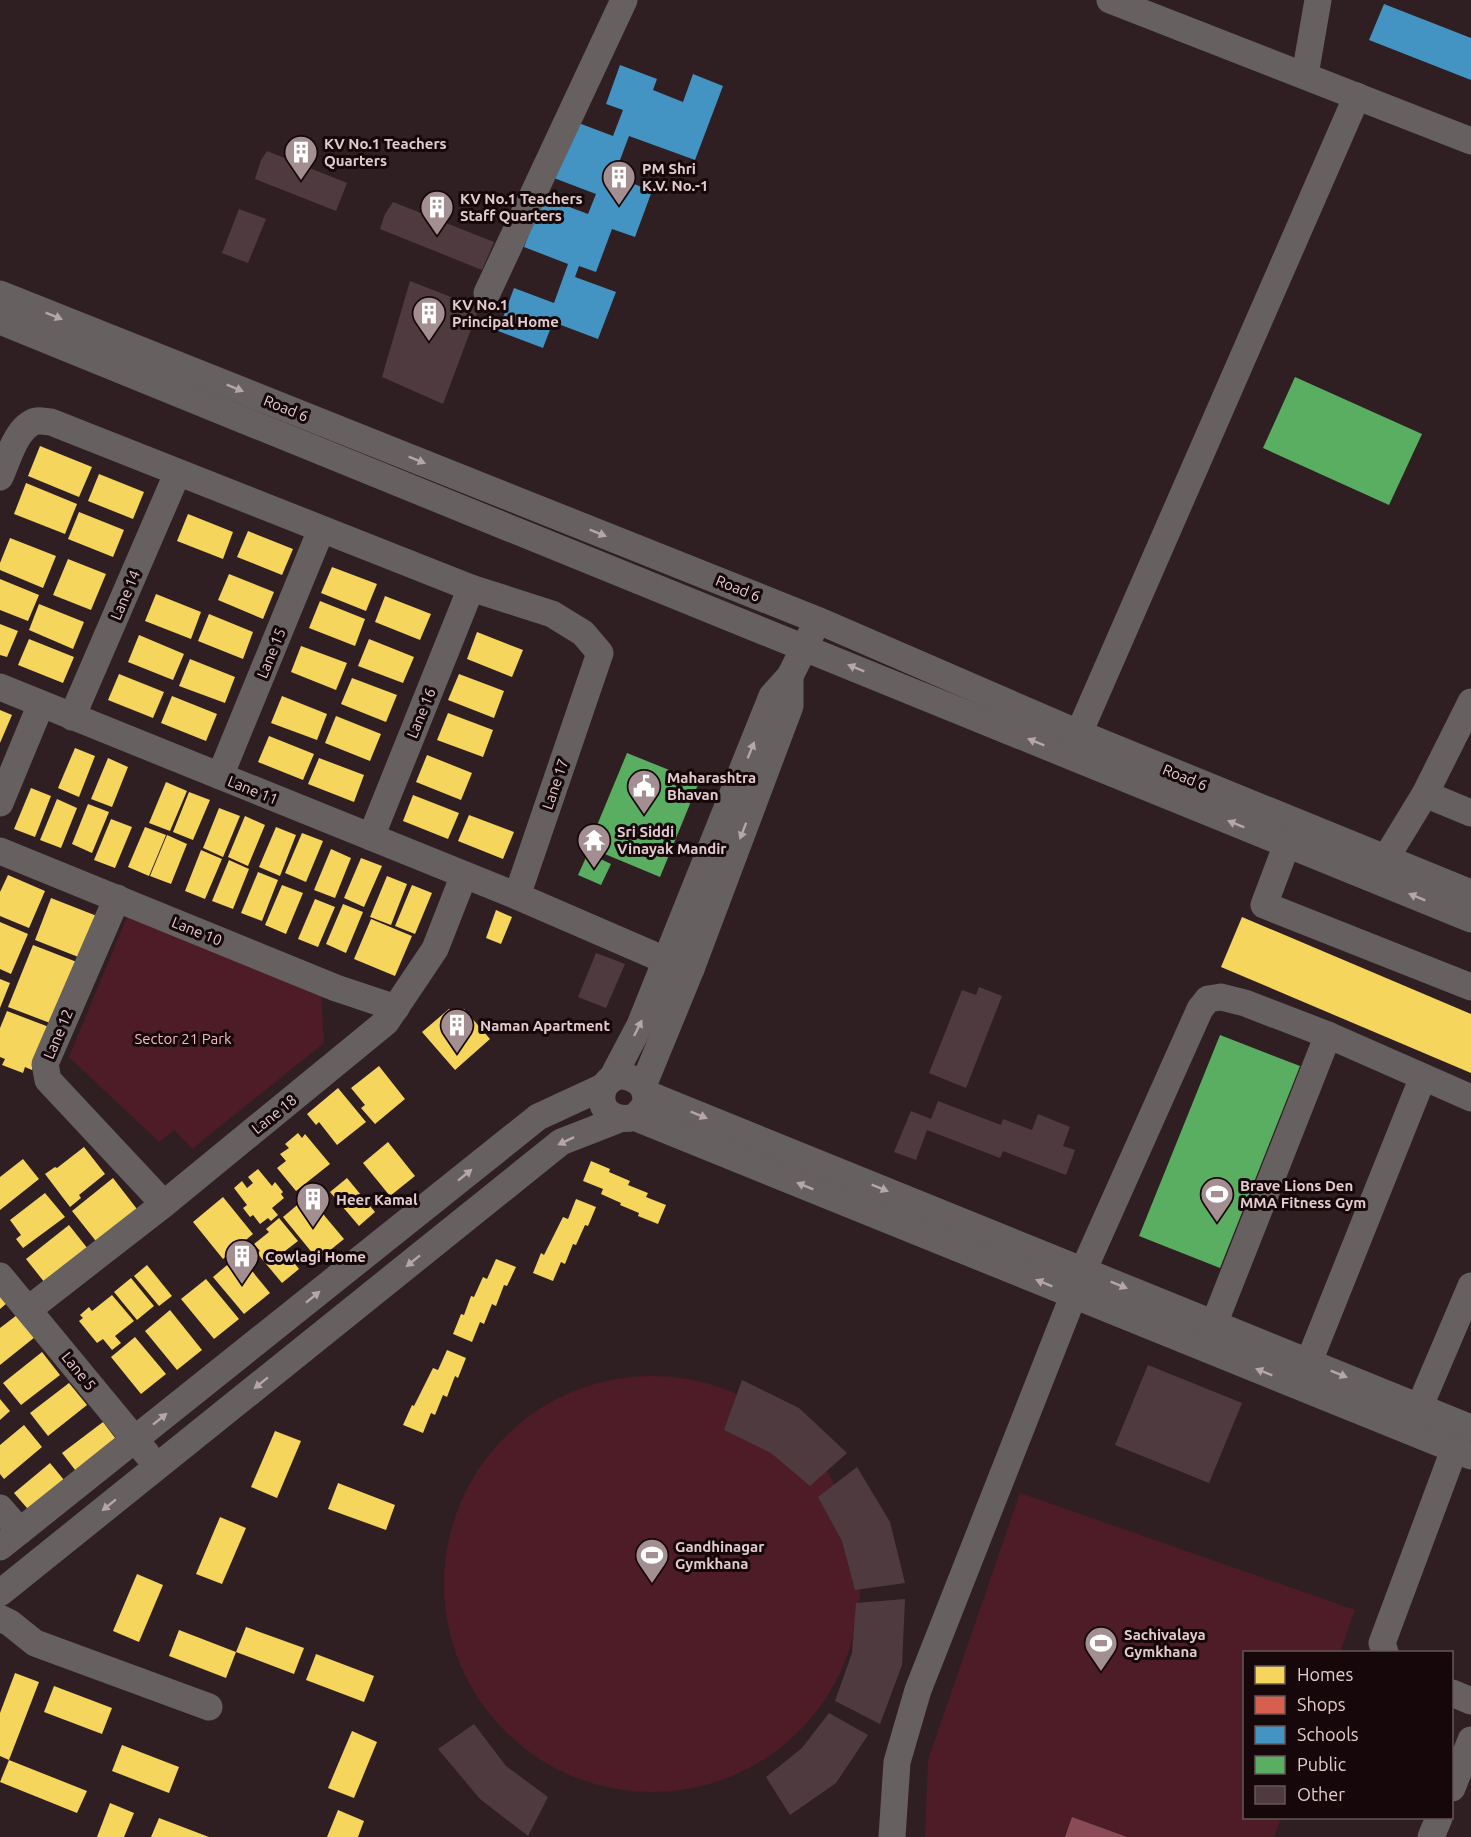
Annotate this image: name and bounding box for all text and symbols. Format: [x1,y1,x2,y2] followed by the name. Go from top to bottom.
[283,134,319,181] building icon: KV No.1 Teachers Quarters
[324,135,447,169] place label: KV No.1 Teachers Quarters
[601,159,637,206] building icon: PM Shri K.V. No.-1
[642,160,708,194] place label: PM Shri K.V. No.-1
[419,189,455,236] building icon: KV No.1 Teachers Staff Quarters
[460,190,583,224] place label: KV No.1 Teachers Staff Quarters
[411,295,447,342] building icon: KV No.1 Principal Home
[452,296,559,330] place label: KV No.1 Principal Home
[46,311,64,321] one-way arrow
[227,383,245,393] one-way arrow
[261,391,311,425] street label: Road 6
[408,455,426,465] one-way arrow
[589,528,607,538] one-way arrow
[107,567,143,623] street label: Lane 14
[713,571,763,605] street label: Road 6
[253,625,289,681] street label: Lane 15
[846,663,864,673] one-way arrow
[403,685,439,741] street label: Lane 16
[1027,737,1045,746] one-way arrow
[746,741,756,759] one-way arrow
[538,756,572,812] street label: Lane 17
[1160,760,1210,794] street label: Road 6
[626,768,662,815] public building icon: Maharashtra Bhavan
[667,769,756,803] place label: Maharashtra Bhavan
[225,772,281,808] street label: Lane 11
[1227,819,1245,828] one-way arrow
[576,822,612,869] temple icon: Sri Siddi Vinayak Mandir
[617,823,727,857] place label: Sri Siddi Vinayak Mandir
[738,823,748,841] one-way arrow
[1408,892,1426,901] one-way arrow
[169,913,225,949] street label: Lane 10
[40,1006,76,1062] street label: Lane 12
[439,1007,475,1054] building icon: Naman Apartment
[480,1017,610,1034] place label: Naman Apartment
[633,1019,643,1037] one-way arrow
[134,1030,232,1047] park label: Sector 21 Park
[248,1091,300,1137] street label: Lane 18
[691,1110,709,1120] one-way arrow
[557,1136,574,1145] one-way arrow
[457,1169,473,1182] one-way arrow
[1199,1176,1235,1223] sports icon: Brave Lions Den MMA Fitness Gym
[1240,1177,1366,1211] place label: Brave Lions Den MMA Fitness Gym
[295,1181,331,1228] building icon: Heer Kamal
[796,1181,814,1190] one-way arrow
[871,1184,889,1193] one-way arrow
[336,1191,418,1208] place label: Heer Kamal
[224,1238,260,1285] building icon: Cowlagi Home
[265,1248,366,1265] place label: Cowlagi Home
[405,1254,420,1266] one-way arrow
[1035,1278,1053,1287] one-way arrow
[1110,1281,1128,1290] one-way arrow
[305,1291,320,1304] one-way arrow
[59,1349,99,1393] street label: Lane 5
[1254,1367,1272,1377] one-way arrow
[1330,1369,1348,1379] one-way arrow
[253,1376,268,1389] one-way arrow
[153,1413,168,1425] one-way arrow
[101,1499,117,1512] one-way arrow
[634,1537,670,1584] sports icon: Gandhinagar Gymkhana
[675,1538,765,1572] place label: Gandhinagar Gymkhana
[1083,1625,1119,1672] sports icon: Sachivalaya Gymkhana
[1124,1626,1206,1660] place label: Sachivalaya Gymkhana
[1243,1651,1453,1819] legend
[1297,1664,1354,1684] text: Homes
[1297,1694,1346,1714] text: Shops
[1297,1724,1359,1744] text: Schools
[1297,1754,1346,1774] text: Public
[1297,1784,1345,1804] text: Other

